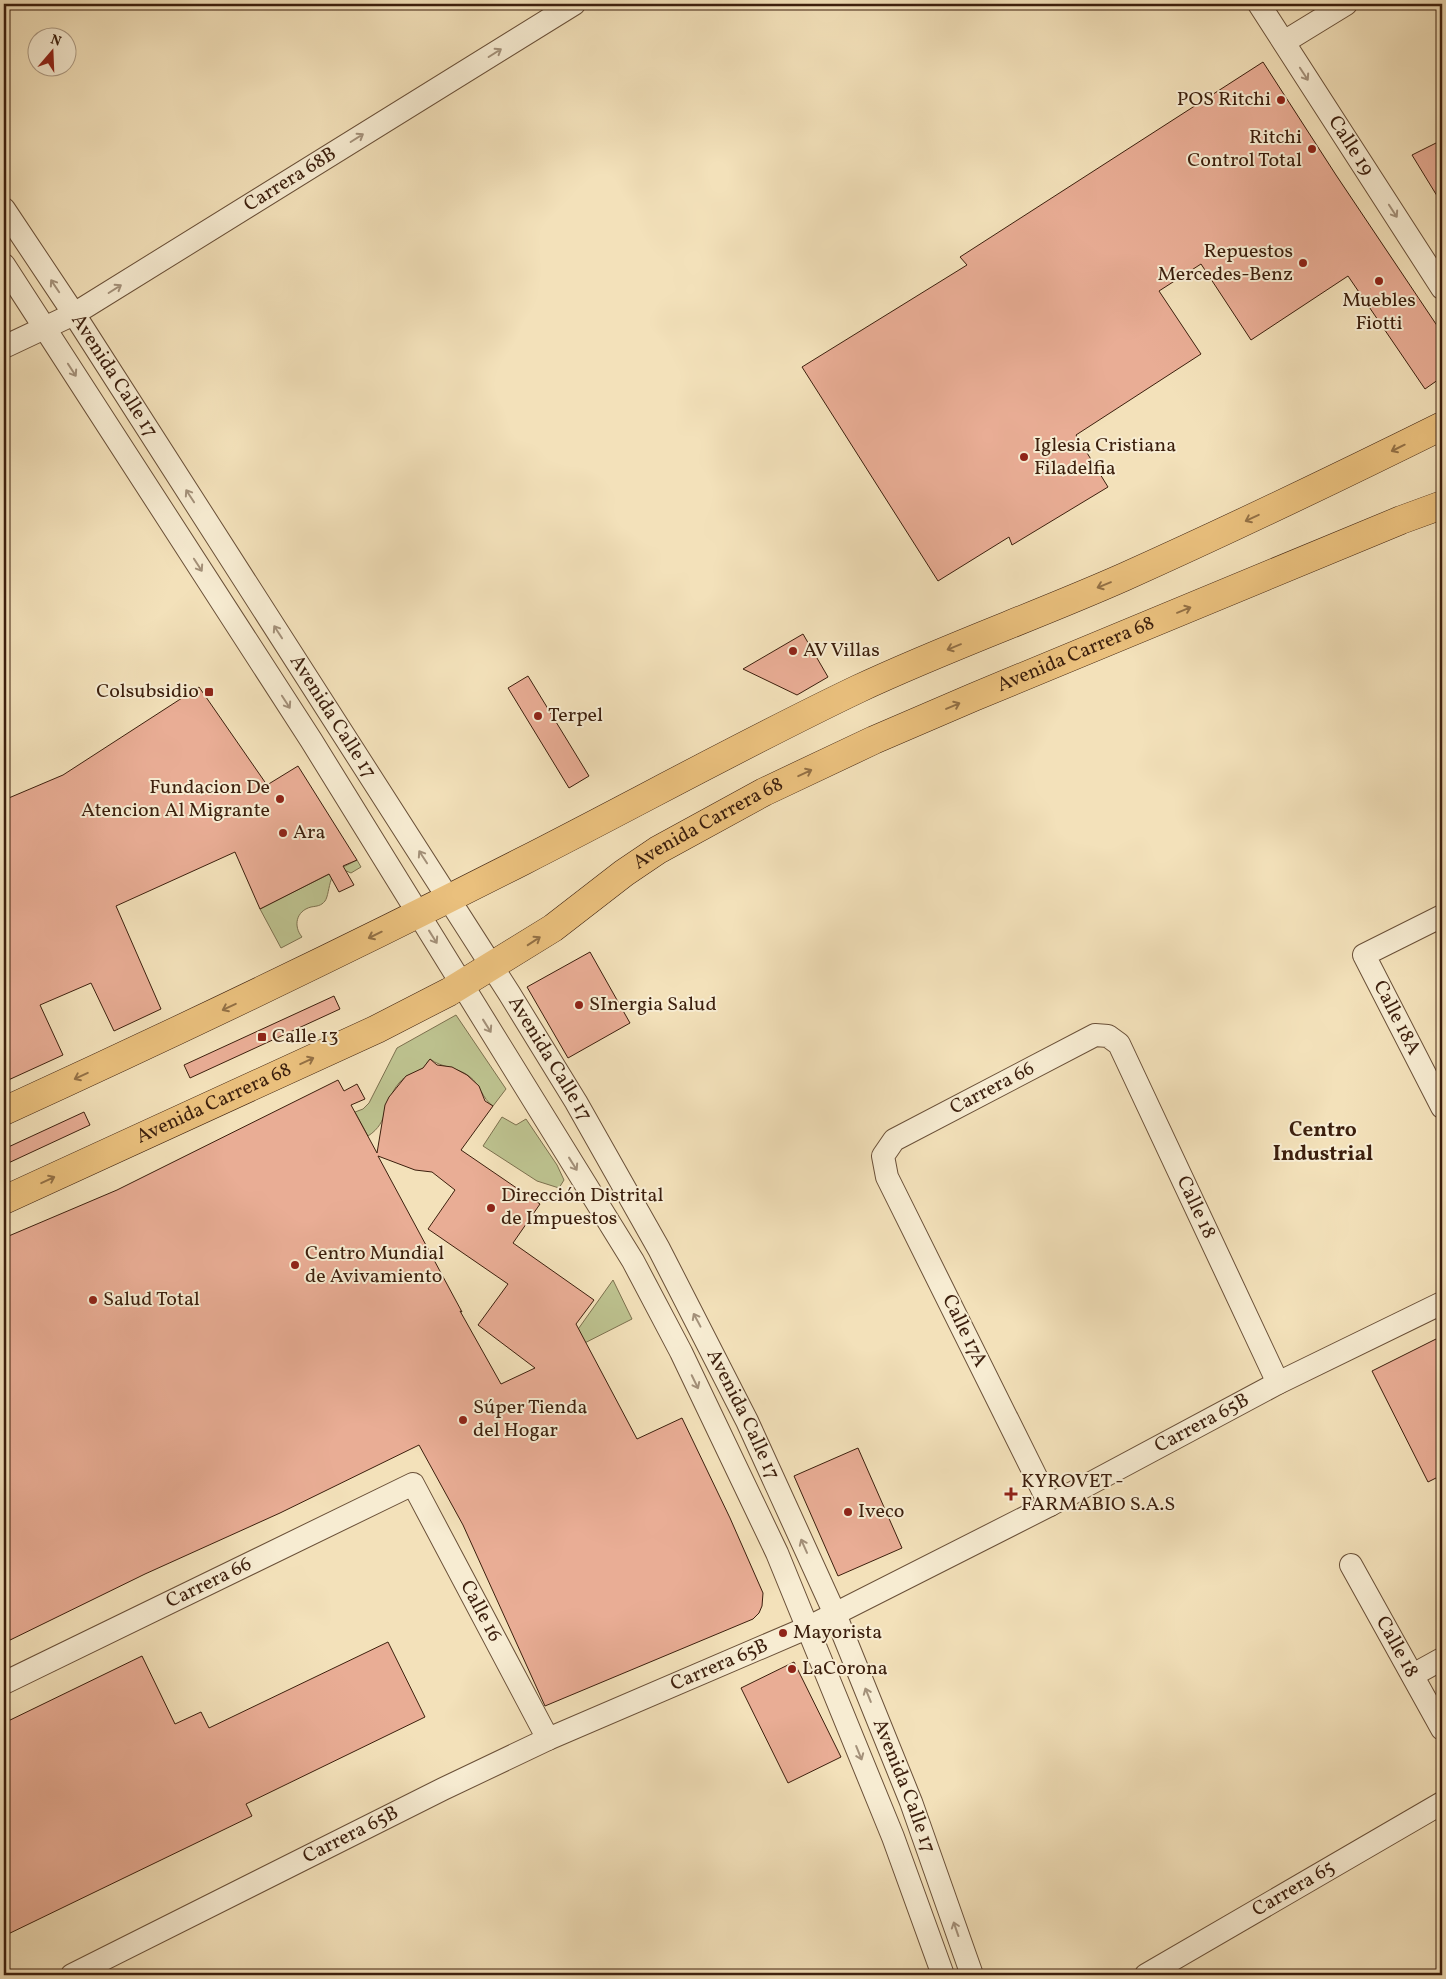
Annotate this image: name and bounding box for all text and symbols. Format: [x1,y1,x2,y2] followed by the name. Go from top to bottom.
[28,28,78,78] north arrow
[48,30,64,52] text: N
[488,47,502,57] one-way arrow
[1299,67,1310,81] one-way arrow
[1177,86,1271,114] place label: POS Ritchi
[1275,94,1287,106] marker: POS Ritchi
[1321,110,1380,182] street label: Calle 19
[1187,124,1302,175] place label: Ritchi Control Total
[350,133,364,143] one-way arrow
[239,140,342,219] street label: Carrera 68B
[1306,143,1318,155] marker: Ritchi Control Total
[1388,203,1398,217] one-way arrow
[1158,238,1293,289] place label: Repuestos Mercedes-Benz
[1297,257,1309,269] marker: Repuestos Mercedes-Benz
[1373,275,1385,287] marker: Muebles Fiotti
[50,279,60,293] one-way arrow
[108,283,122,293] one-way arrow
[1342,287,1416,338] place label: Muebles Fiotti
[64,309,164,443] street label: Avenida Calle 17
[67,362,77,376] one-way arrow
[1034,432,1176,483] place label: Iglesia Cristiana Filadelfia
[1391,443,1406,453] one-way arrow
[1018,451,1030,463] marker: Iglesia Cristiana Filadelfia
[185,489,195,503] one-way arrow
[1245,513,1260,523] one-way arrow
[193,558,203,572] one-way arrow
[1097,581,1112,591] one-way arrow
[1176,604,1191,613] one-way arrow
[993,610,1159,700] street label: Avenida Carrera 68
[273,626,283,640] one-way arrow
[803,637,880,665] place label: AV Villas
[947,643,962,653] one-way arrow
[787,645,799,657] marker: AV Villas
[282,650,382,784] street label: Avenida Calle 17
[96,678,199,706] place label: Colsubsidio
[203,686,215,698] marker: Colsubsidio
[281,694,291,708] one-way arrow
[945,700,960,710] one-way arrow
[548,702,603,730] place label: Terpel
[532,710,544,722] marker: Terpel
[797,768,812,777] one-way arrow
[628,771,788,877] street label: Avenida Carrera 68
[81,774,270,825] place label: Fundacion De Atencion Al Migrante
[274,793,286,805] marker: Fundacion De Atencion Al Migrante
[293,819,325,847] place label: Ara
[277,827,289,839] marker: Ara
[418,850,428,864] one-way arrow
[428,929,438,943] one-way arrow
[368,931,383,941] one-way arrow
[526,936,540,946] one-way arrow
[1365,976,1427,1060] street label: Calle 18A
[500,991,598,1127] street label: Avenida Calle 17
[589,991,717,1019] place label: SInergia Salud
[573,999,585,1011] marker: SInergia Salud
[222,1003,237,1012] one-way arrow
[483,1018,493,1032] one-way arrow
[272,1023,338,1051] place label: Calle 13
[256,1031,268,1043] marker: Calle 13
[299,1055,314,1065] one-way arrow
[945,1055,1040,1122] street label: Carrera 66
[132,1056,296,1151] street label: Avenida Carrera 68
[74,1071,89,1081] one-way arrow
[1273,1116,1373,1169] district label: Centro Industrial
[568,1157,578,1171] one-way arrow
[1169,1171,1222,1243] street label: Calle 18
[40,1174,55,1184] one-way arrow
[501,1182,664,1233] place label: Dirección Distrital de Impuestos
[485,1202,497,1214] marker: Dirección Distrital de Impuestos
[305,1240,444,1291] place label: Centro Mundial de Avivamiento
[289,1259,301,1271] marker: Centro Mundial de Avivamiento
[103,1286,200,1314] place label: Salud Total
[934,1290,994,1372] street label: Calle 17A
[87,1294,99,1306] marker: Salud Total
[692,1313,701,1328] one-way arrow
[699,1345,786,1485] street label: Avenida Calle 17
[691,1374,700,1389] one-way arrow
[1150,1387,1255,1460] street label: Carrera 65B
[473,1394,587,1445] place label: Súper Tienda del Hogar
[457,1414,469,1426] marker: Súper Tienda del Hogar
[1021,1468,1175,1519] place label: KYROVET - FARMABIO S.A.S
[1005,1488,1017,1500] marker: KYROVET - FARMABIO S.A.S
[858,1498,905,1526] place label: Iveco
[842,1506,854,1518] marker: Iveco
[798,1539,808,1554] one-way arrow
[162,1551,256,1616] street label: Carrera 66
[453,1576,508,1647] street label: Calle 16
[1368,1611,1425,1683] street label: Calle 18
[793,1619,882,1647] place label: Mayorista
[777,1627,789,1639] marker: Mayorista
[666,1632,773,1699] street label: Carrera 65B
[802,1655,888,1683] place label: LaCorona
[786,1663,798,1675] marker: LaCorona
[862,1688,872,1703] one-way arrow
[865,1715,942,1857] street label: Avenida Calle 17
[856,1746,865,1761] one-way arrow
[298,1799,404,1871] street label: Carrera 65B
[1247,1854,1340,1924] street label: Carrera 65
[951,1922,960,1938] one-way arrow

